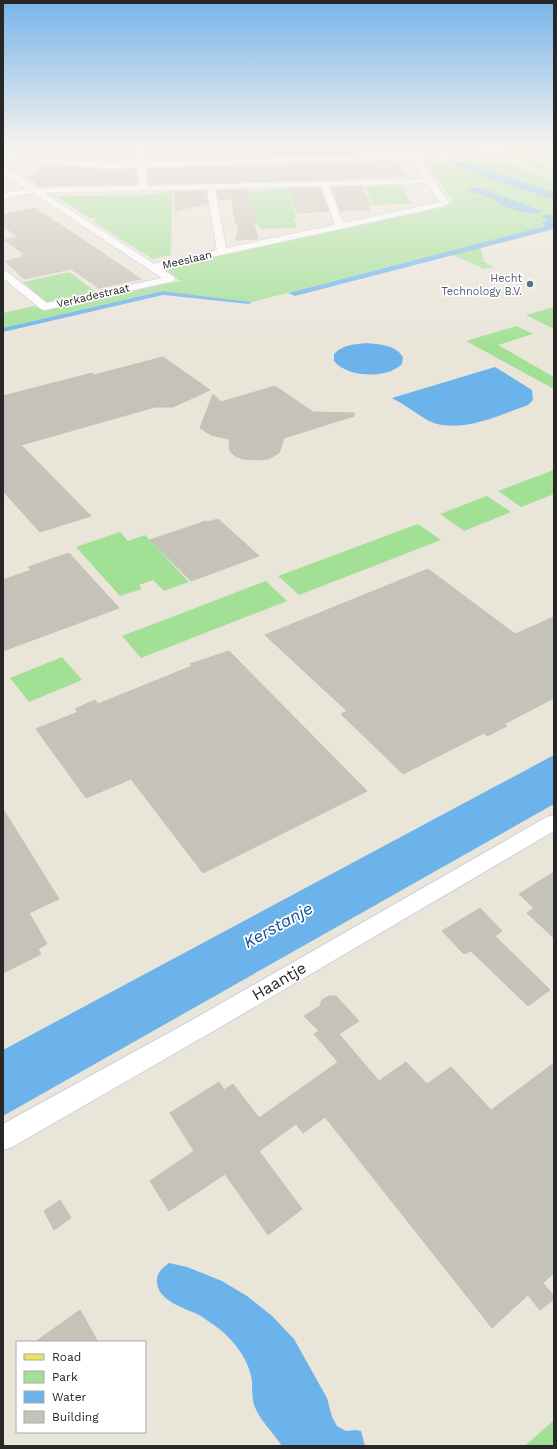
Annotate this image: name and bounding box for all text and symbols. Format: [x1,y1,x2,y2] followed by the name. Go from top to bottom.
[161,248,213,272] street label: Meeslaan
[441,272,522,298] place label: Hecht Technology B.V.
[525,279,535,289] marker: Hecht Technology B.V.
[55,281,131,311] street label: Verkadestraat
[240,898,316,952] water label: Kerstanje
[248,958,310,1004] street label: Haantje
[16,1341,146,1433] legend
[52,1350,81,1364] text: Road
[52,1370,78,1384] text: Park
[52,1390,87,1404] text: Water
[52,1410,99,1424] text: Building

